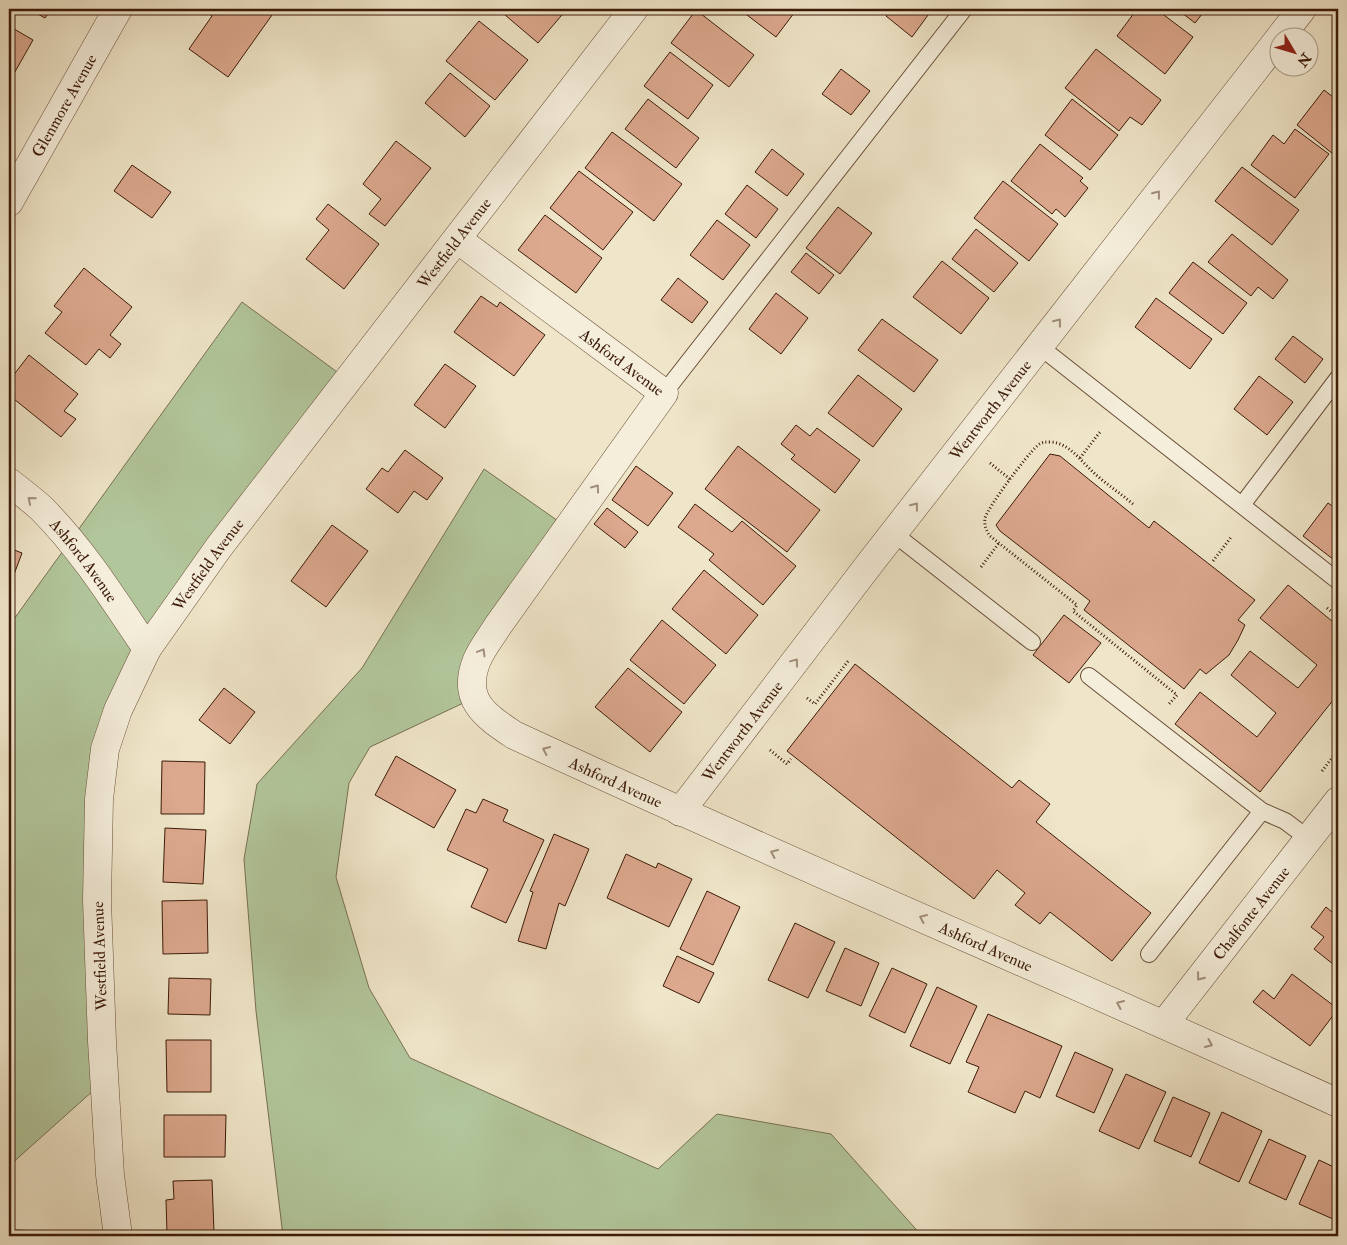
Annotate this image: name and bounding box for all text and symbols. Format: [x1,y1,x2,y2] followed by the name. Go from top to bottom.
[1270,28,1320,78] north arrow
[1293,49,1315,70] text: N
[28,51,102,161] street label: Glenmore Avenue
[1152,191,1160,200] one-way arrow
[413,194,496,294] street label: Westfield Avenue
[1052,319,1060,328] one-way arrow
[575,324,668,401] street label: Ashford Avenue
[945,356,1036,465] street label: Wentworth Avenue
[591,485,599,494] one-way arrow
[28,497,37,506] one-way arrow
[909,502,918,511] one-way arrow
[44,514,122,607] street label: Ashford Avenue
[168,514,249,616] street label: Westfield Avenue
[475,648,485,657] one-way arrow
[789,659,797,668] one-way arrow
[697,677,788,787] street label: Wentworth Avenue
[542,746,551,756] one-way arrow
[565,752,666,813] street label: Ashford Avenue
[770,849,779,860] one-way arrow
[1209,862,1294,964] street label: Chalfonte Avenue
[88,901,112,1012] street label: Westfield Avenue
[919,914,928,925] one-way arrow
[935,917,1036,977] street label: Ashford Avenue
[1197,972,1206,981] one-way arrow
[1116,1000,1125,1011] one-way arrow
[1204,1037,1213,1048] one-way arrow

